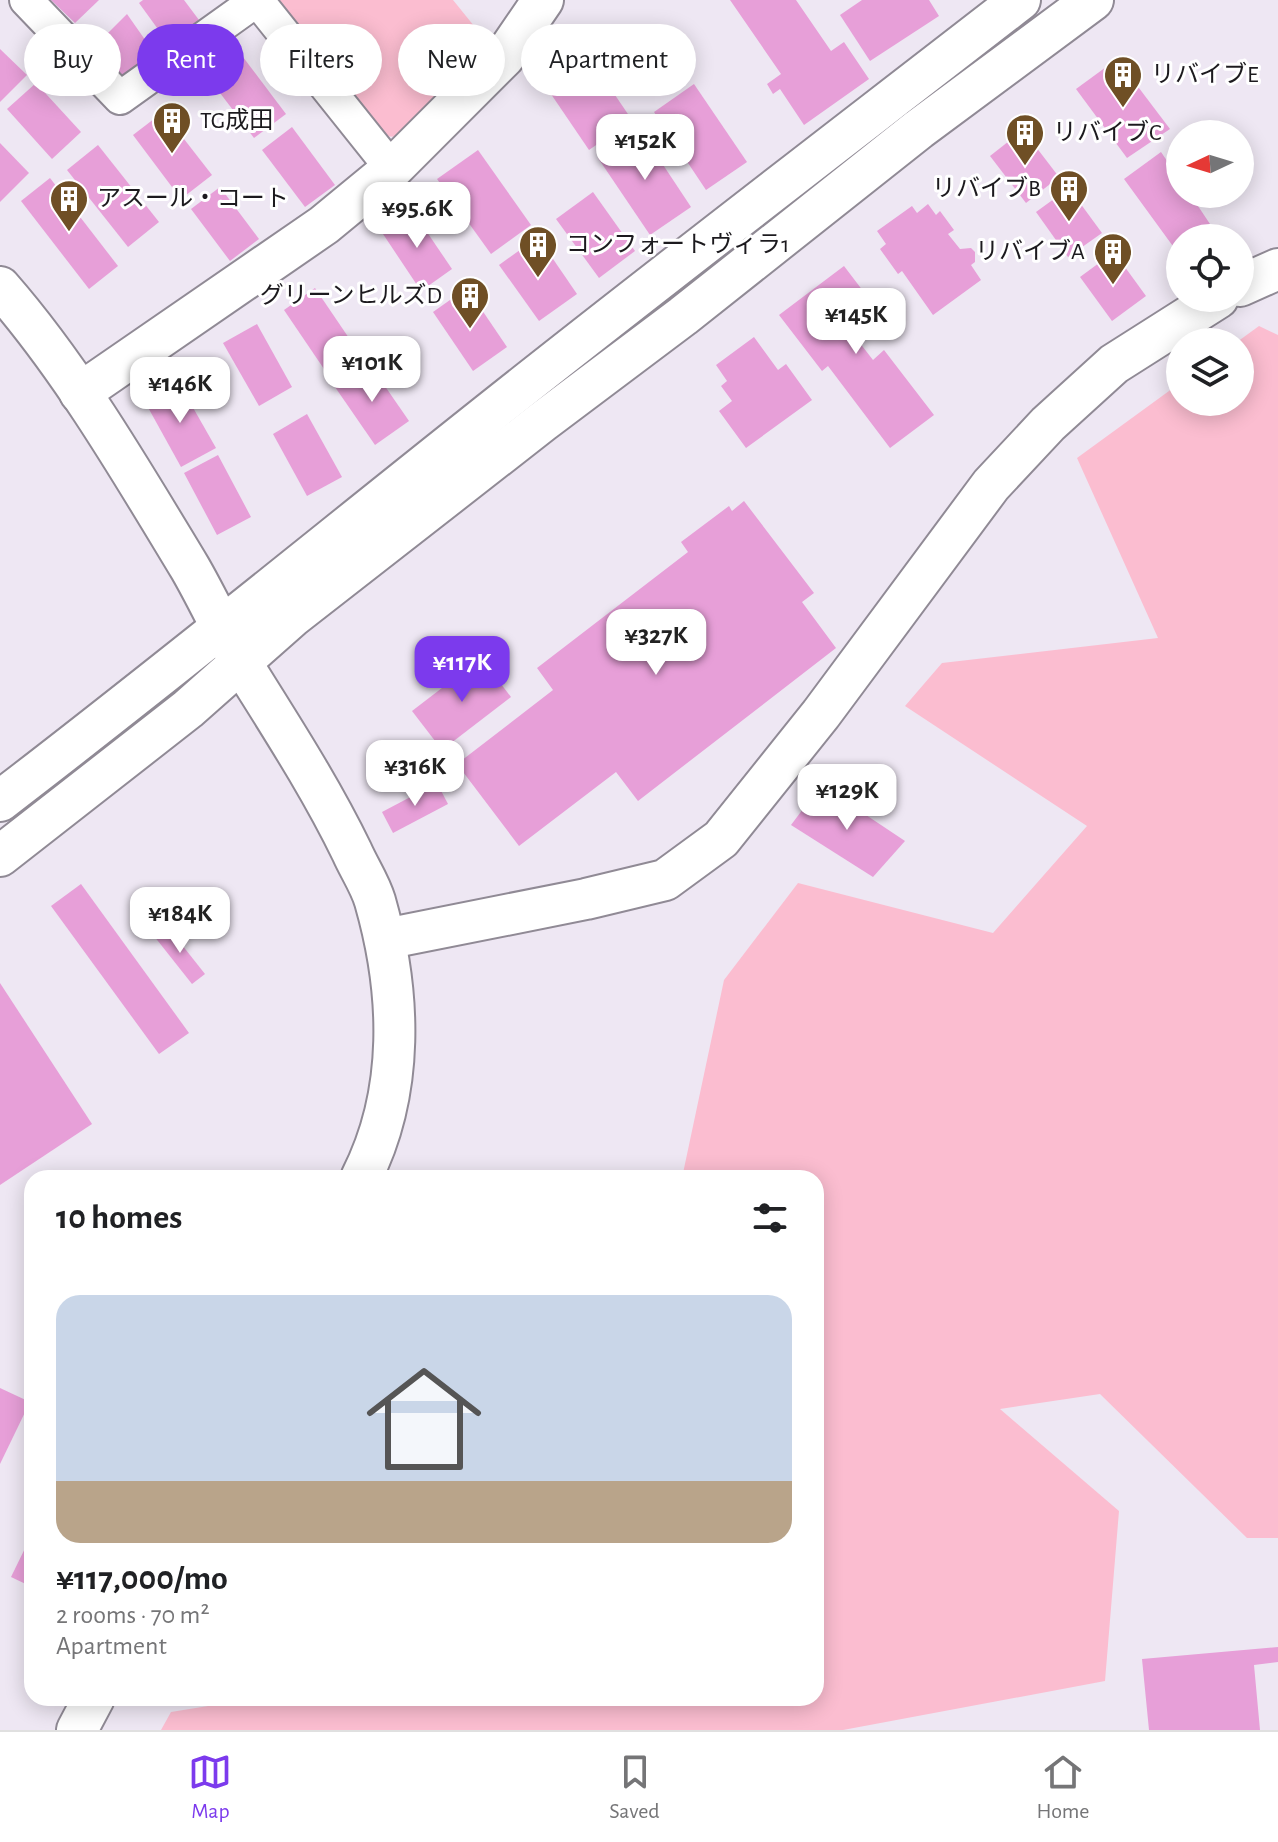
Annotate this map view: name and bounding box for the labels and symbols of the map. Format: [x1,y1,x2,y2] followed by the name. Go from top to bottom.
[1102,54,1144,109] building icon: リバイブE
[1151,61,1259,87] place label: リバイブE
[151,100,193,155] building icon: TG成田
[200,107,273,133] place label: TG成田
[1004,112,1046,167] building icon: リバイブC
[589,114,701,182] pin: ¥152K
[1053,119,1161,145] place label: リバイブC
[1166,120,1254,208] north arrow
[1048,168,1090,223] building icon: リバイブB
[932,175,1041,201] place label: リバイブB
[48,178,90,233] building icon: アスール・コート
[352,182,482,250] pin: ¥95.6K
[97,187,289,211] place label: アスール・コート
[517,224,559,279] building icon: コンフォートヴィラ1
[566,231,790,257] place label: コンフォートヴィラ1
[1092,231,1134,286] building icon: リバイブA
[975,238,1085,264] place label: リバイブA
[449,275,491,330] building icon: グリーンヒルズD
[260,282,442,308] place label: グリーンヒルズD
[800,288,912,356] pin: ¥145K
[316,336,428,404] pin: ¥101K
[124,357,236,425] pin: ¥146K
[600,609,712,677] pin: ¥327K
[406,636,518,704] pin: ¥117K
[359,740,471,808] pin: ¥316K
[791,764,903,832] pin: ¥129K
[124,887,236,955] pin: ¥184K

